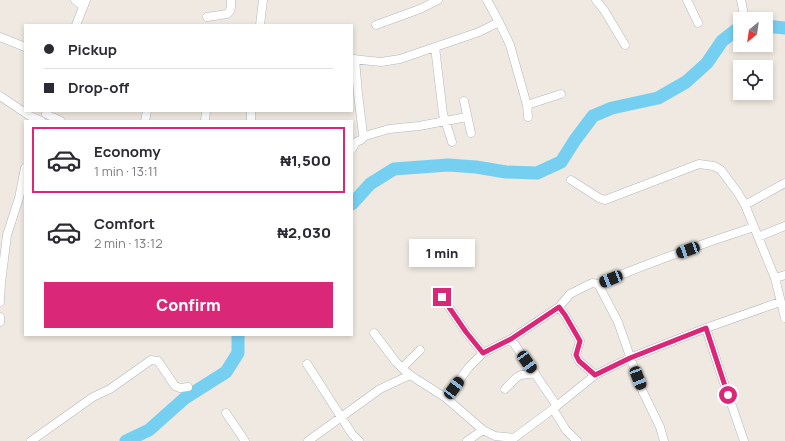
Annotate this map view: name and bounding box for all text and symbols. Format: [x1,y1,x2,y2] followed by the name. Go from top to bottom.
[733,12,773,52] north arrow
[733,12,773,100] map controls
[68,39,117,60] text: Pickup
[733,60,773,100] button: locate
[68,77,129,98] text: Drop-off
[94,141,161,162] text: Economy
[46,142,82,178] icon: car
[280,150,331,171] text: ₦1,500
[94,162,158,180] text: 1 min · 13:11
[94,213,155,234] text: Comfort
[46,214,82,250] icon: car
[277,222,331,243] text: ₦2,030
[94,234,163,252] text: 2 min · 13:12
[409,239,475,267] callout: 1 min
[675,240,701,260] car
[426,244,458,262] text: 1 min
[598,269,624,289] car
[44,282,333,328] button: Confirm
[433,288,451,306] route end
[515,349,539,375] car
[628,365,648,391] car
[442,375,466,401] car
[719,386,737,404] route start

